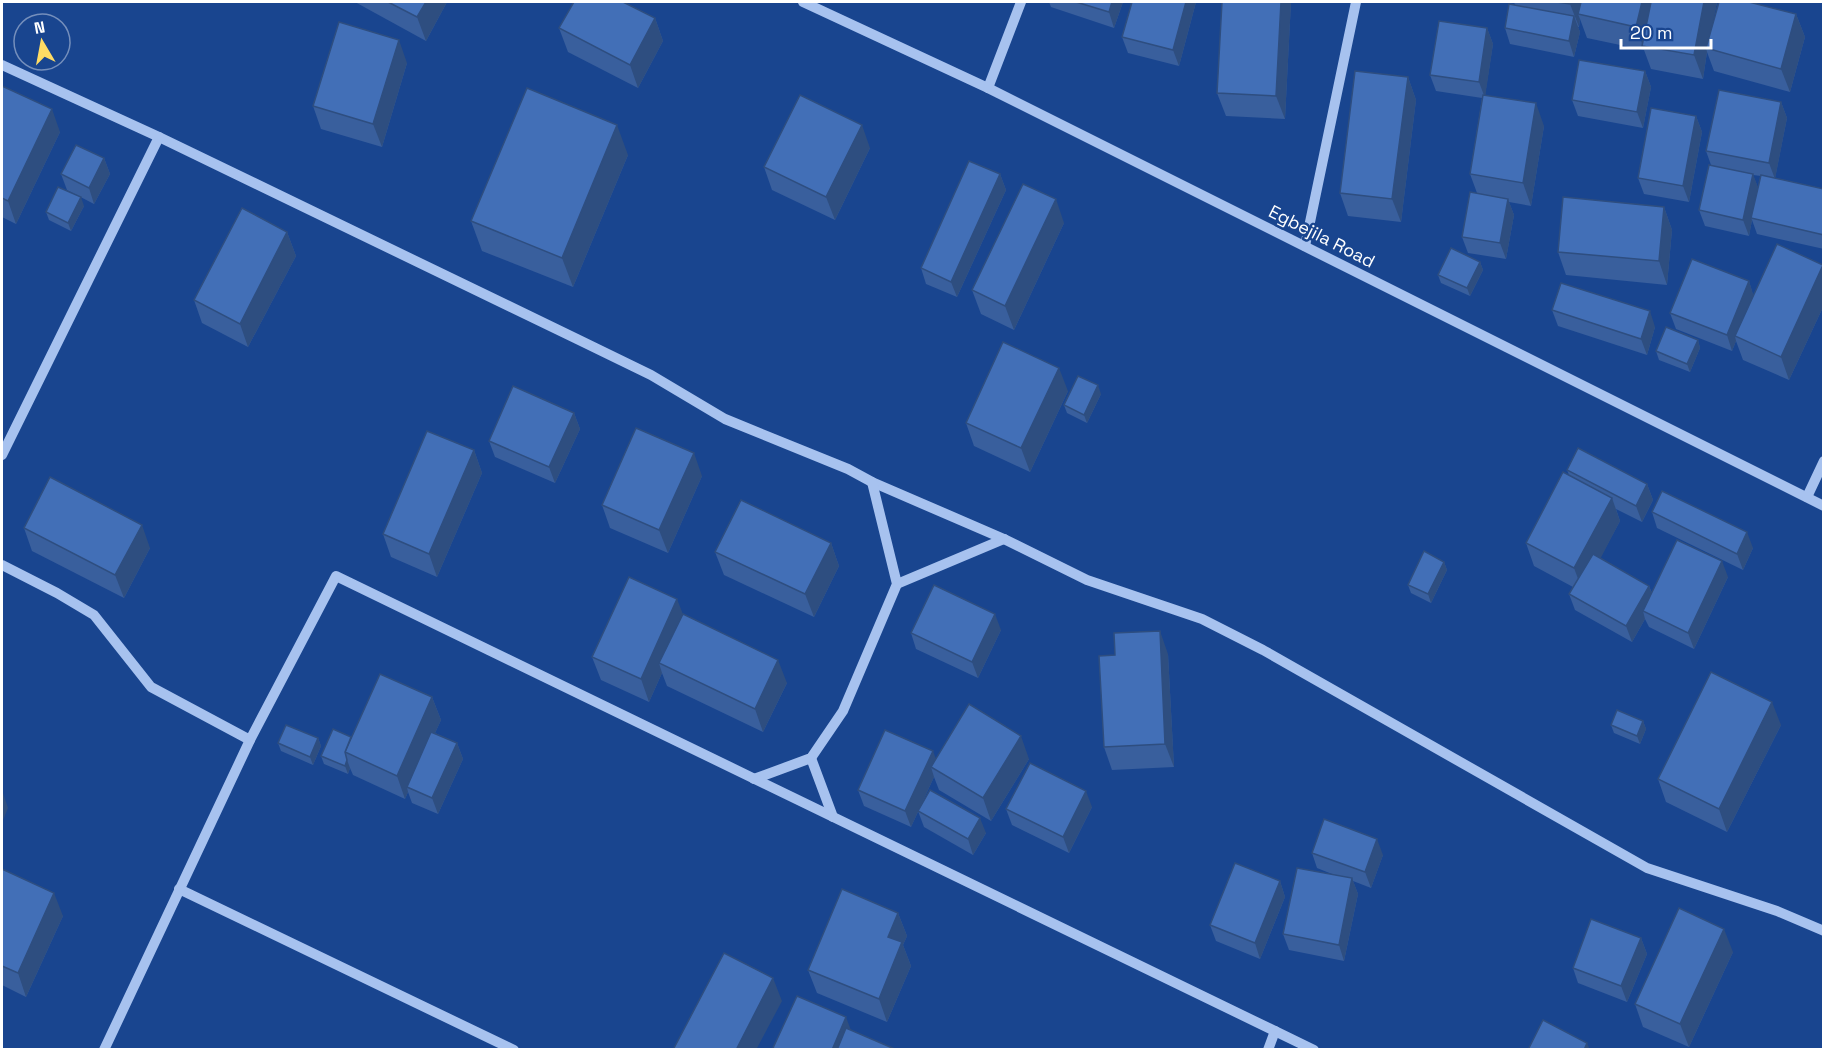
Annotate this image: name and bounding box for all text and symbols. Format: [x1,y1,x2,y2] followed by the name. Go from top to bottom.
[12,12,72,72] north arrow
[1621,12,1711,50] scale bar
[32,16,47,39] text: N
[1630,21,1673,44] text: 20 m
[1265,199,1379,273] street label: Egbejila Road

